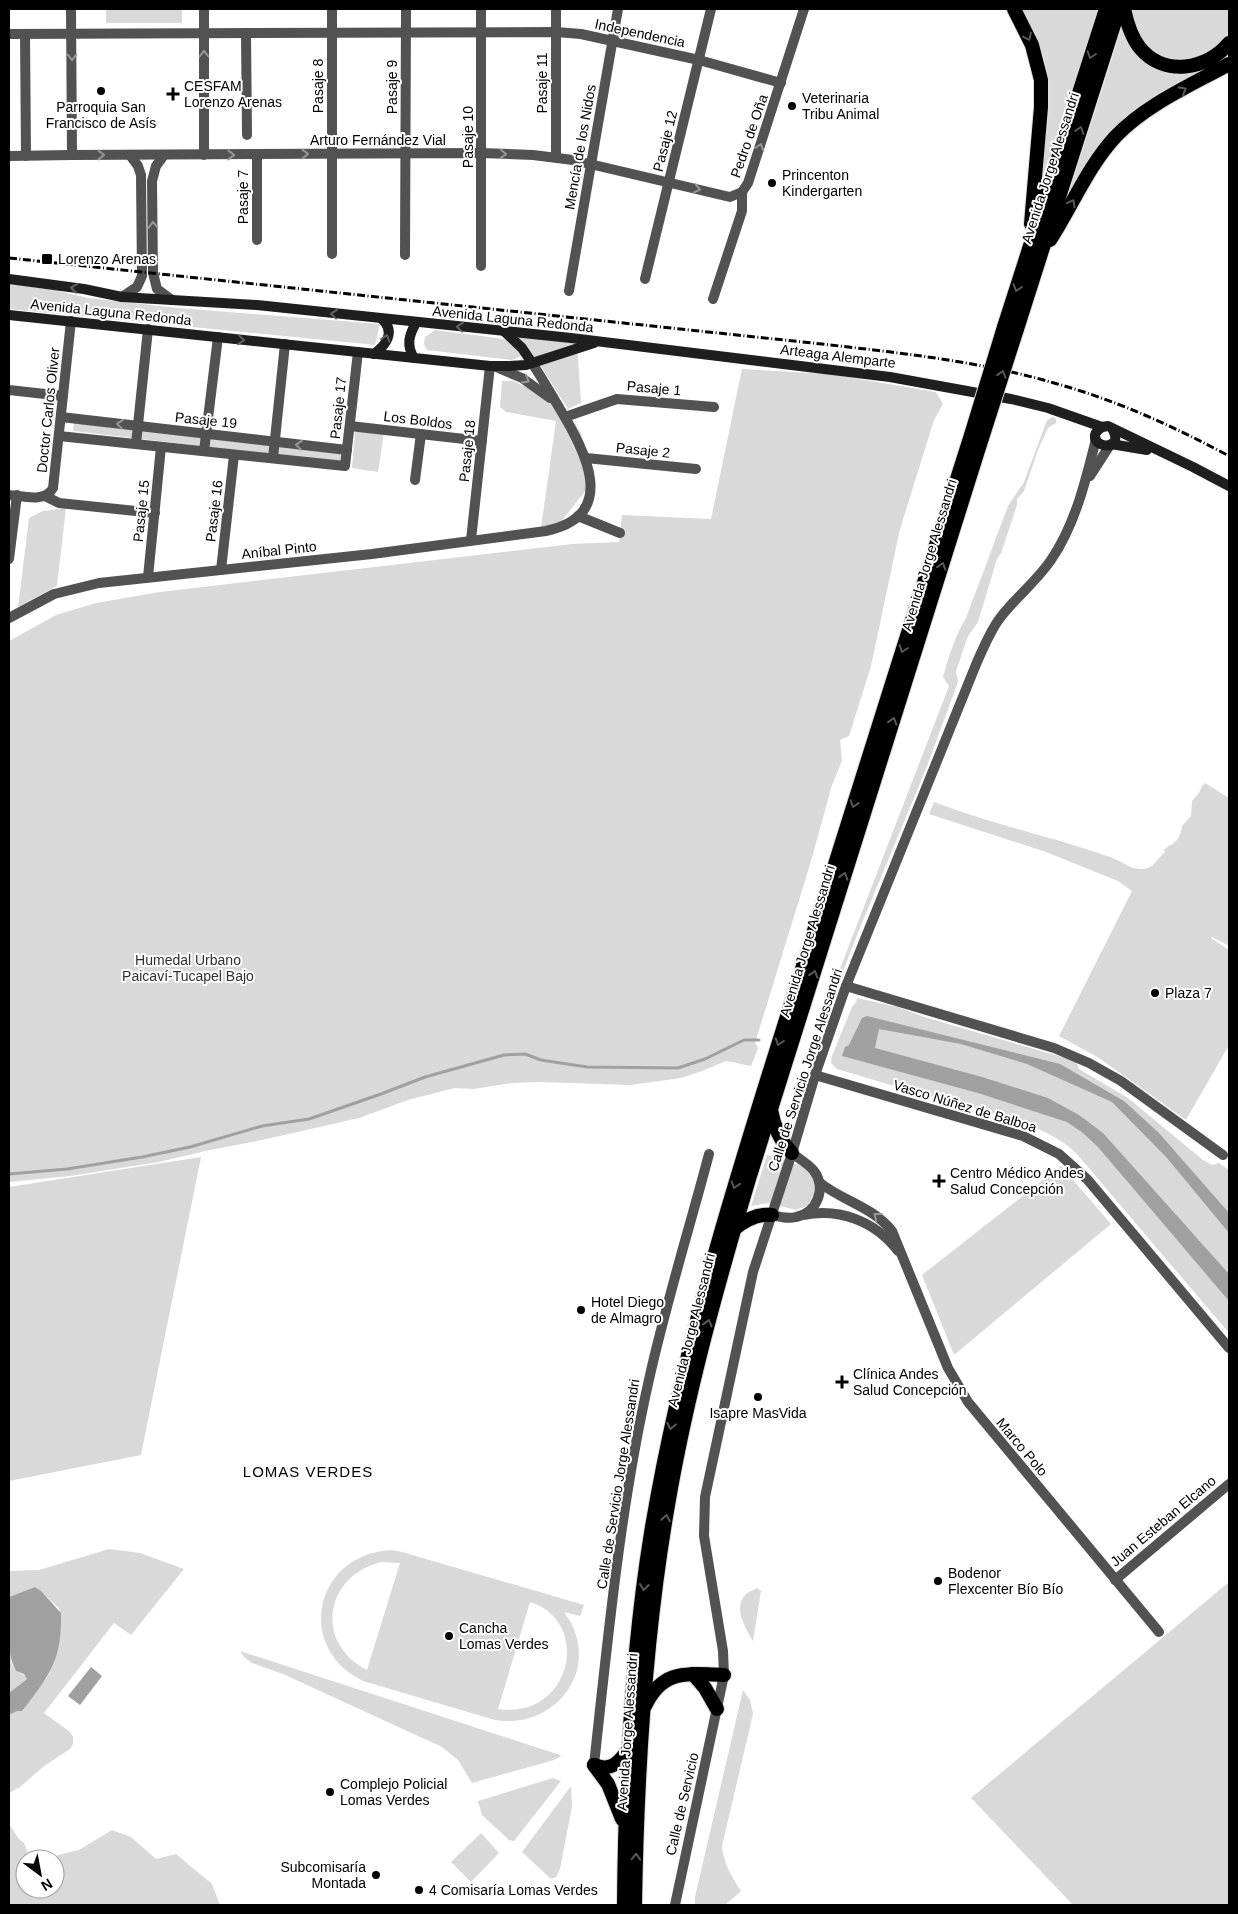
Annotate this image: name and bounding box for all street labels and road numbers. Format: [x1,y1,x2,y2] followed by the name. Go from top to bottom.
[593,16,687,50] street label: Independencia
[534,52,550,114] street label: Pasaje 11
[310,59,326,113] street label: Pasaje 8
[384,60,400,114] street label: Pasaje 9
[561,83,599,211] street label: Mencía de los Nidos
[1018,91,1082,245] street label: Avenida Jorge Alessandri
[727,92,771,180] street label: Pedro de Oña
[460,106,476,168] street label: Pasaje 10
[650,109,680,173] street label: Pasaje 12
[310,132,446,148] street label: Arturo Fernández Vial
[235,170,251,224] street label: Pasaje 7
[30,296,192,328] street label: Avenida Laguna Redonda
[432,303,594,335] street label: Avenida Laguna Redonda
[779,341,897,371] street label: Arteaga Alemparte
[33,346,63,474] street label: Doctor Carlos Oliver
[327,376,349,440] street label: Pasaje 17
[626,378,682,398] street label: Pasaje 1
[383,408,453,432] street label: Los Boldos
[174,409,238,431] street label: Pasaje 19
[456,419,478,483] street label: Pasaje 18
[615,439,671,461] street label: Pasaje 2
[898,477,960,633] street label: Avenida Jorge Alessandri
[130,479,152,543] street label: Pasaje 15
[202,479,226,543] street label: Pasaje 16
[241,538,318,562] street label: Aníbal Pinto
[776,863,838,1019] street label: Avenida Jorge Alessandri
[765,967,845,1173] street label: Calle de Servicio Jorge Alessandri
[891,1077,1039,1136] street label: Vasco Núñez de Balboa
[664,1252,718,1408] street label: Avenida Jorge Alessandri
[593,1378,643,1590] street label: Calle de Servicio Jorge Alessandri
[993,1415,1051,1479] street label: Marco Polo
[1107,1472,1219,1570] street label: Juan Esteban Elcano
[614,1653,640,1811] street label: Avenida Jorge Alessandri
[662,1751,702,1857] street label: Calle de Servicio

